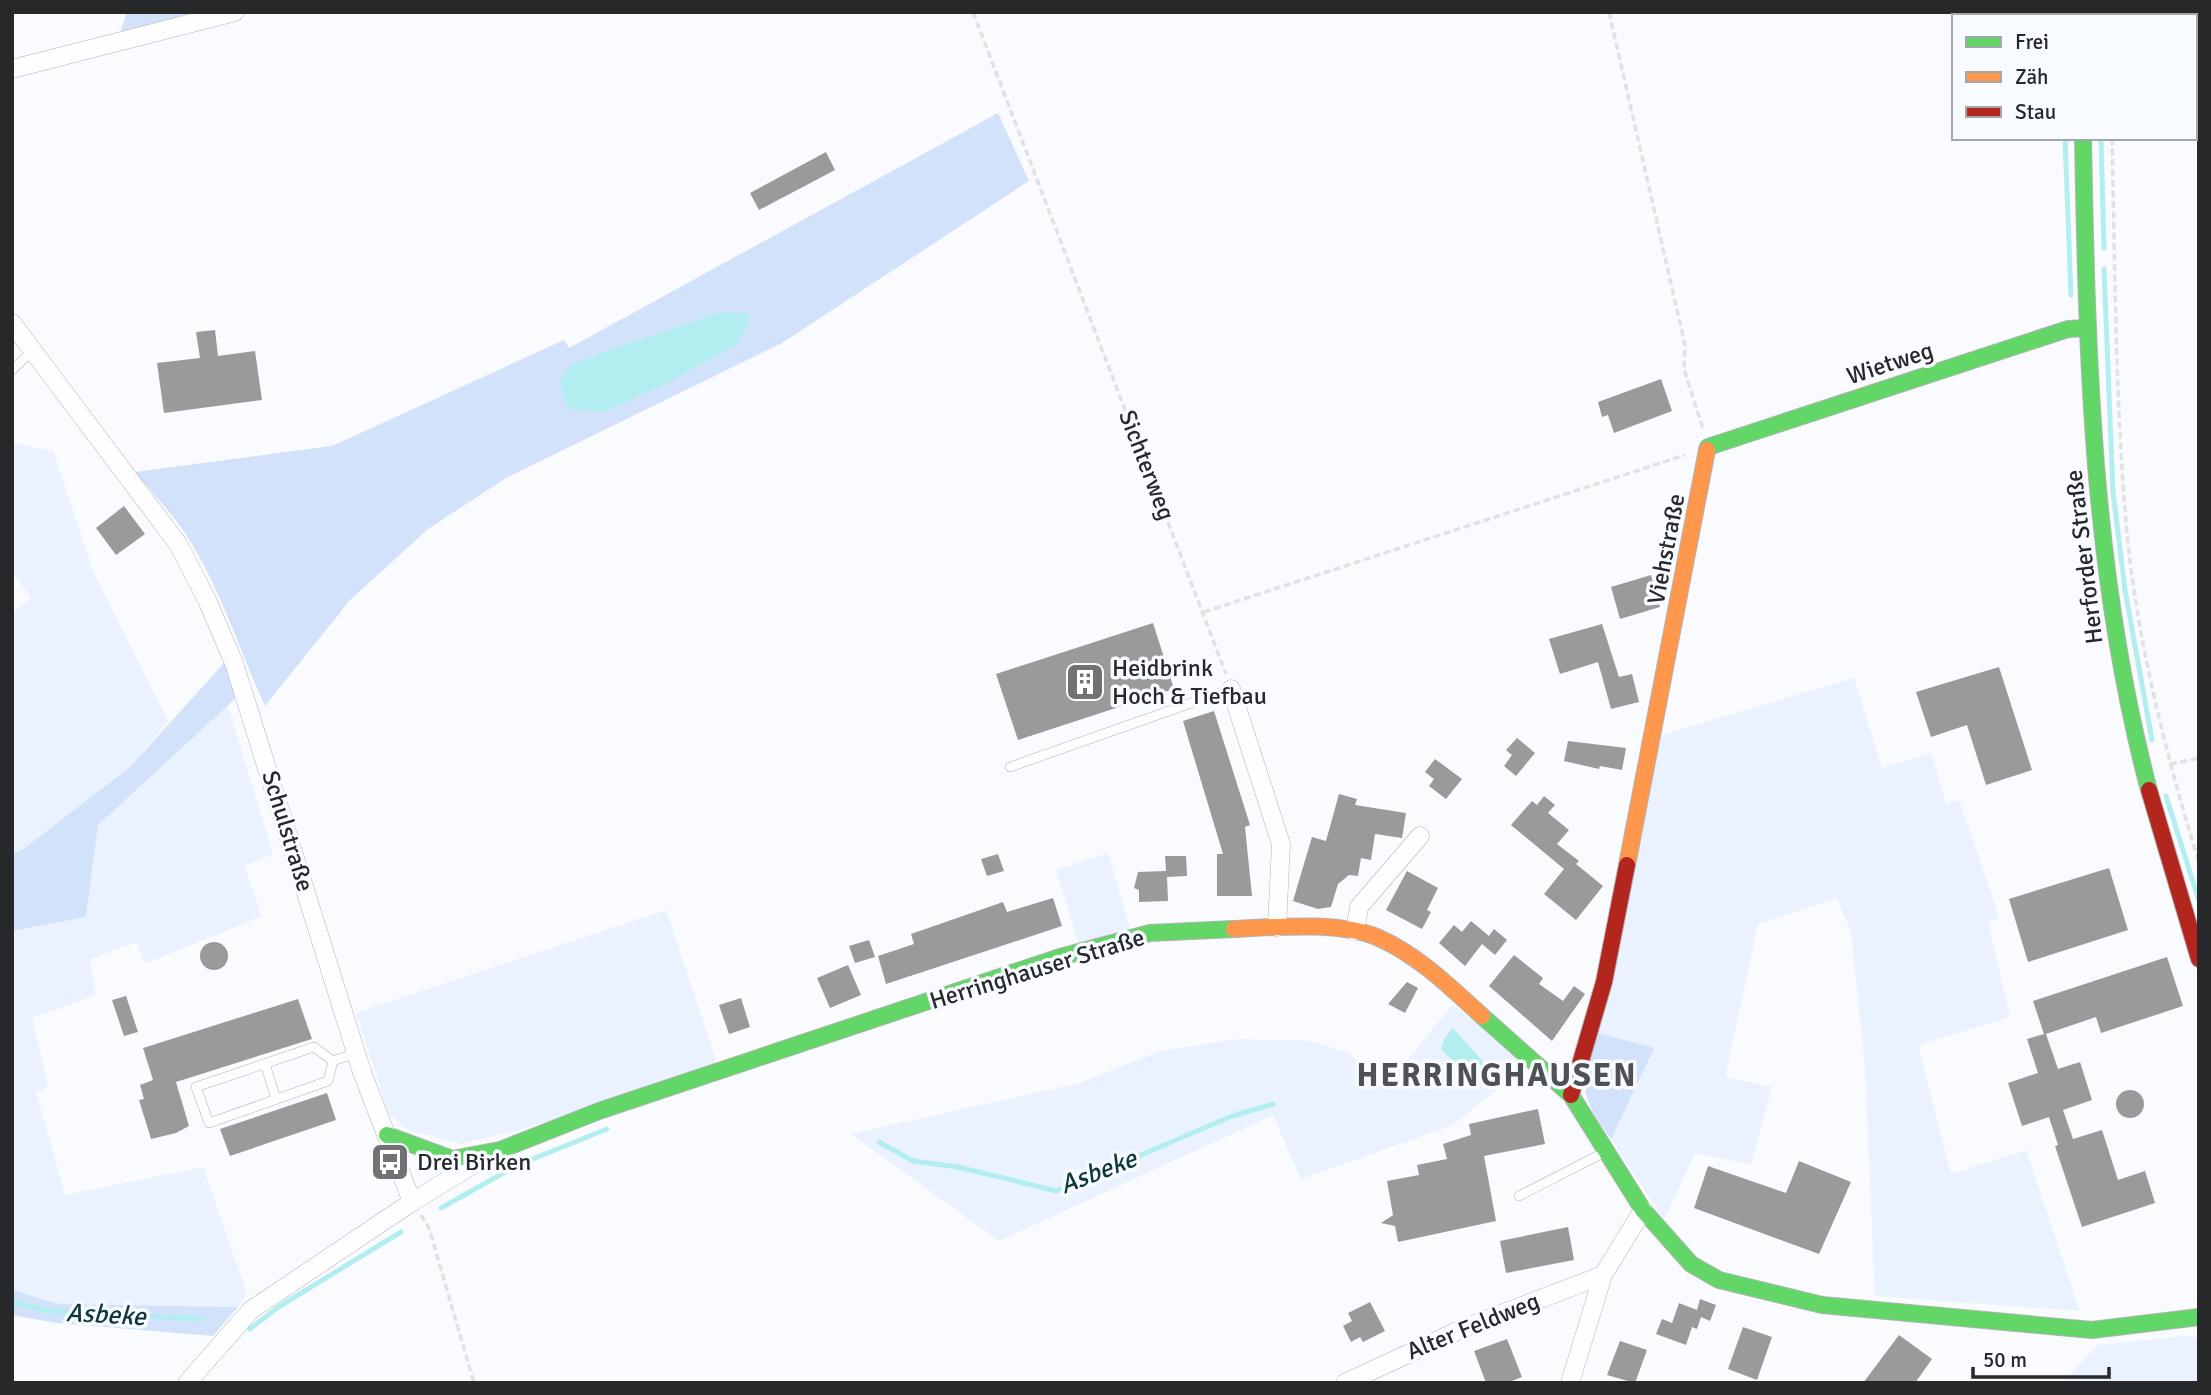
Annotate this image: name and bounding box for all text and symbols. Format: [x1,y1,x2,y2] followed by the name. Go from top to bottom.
[1952,14,2197,140] legend
[2015,29,2049,55] text: Frei
[2015,64,2049,90] text: Zäh
[2015,99,2056,125] text: Stau
[1843,335,1937,391] street label: Wietweg
[1112,406,1182,524] street label: Sichterweg
[2058,468,2110,646] street label: Herforder Straße
[1641,491,1691,607] street label: Viehstraße
[1112,653,1267,711] place label: Heidbrink Hoch & Tiefbau
[1064,661,1106,703] building icon: Heidbrink Hoch & Tiefbau
[255,767,321,895] street label: Schulstraße
[926,922,1148,1016] street label: Herringhauser Straße
[1357,1056,1637,1095] district label: HERRINGHAUSEN
[369,1141,411,1183] bus stop icon: Drei Birken
[1055,1142,1143,1201] water label: Asbeke
[417,1147,531,1177] place label: Drei Birken
[1402,1286,1544,1366] street label: Alter Feldweg
[65,1297,148,1333] water label: Asbeke
[1973,1336,2110,1380] scale bar
[1983,1347,2027,1373] text: 50 m

